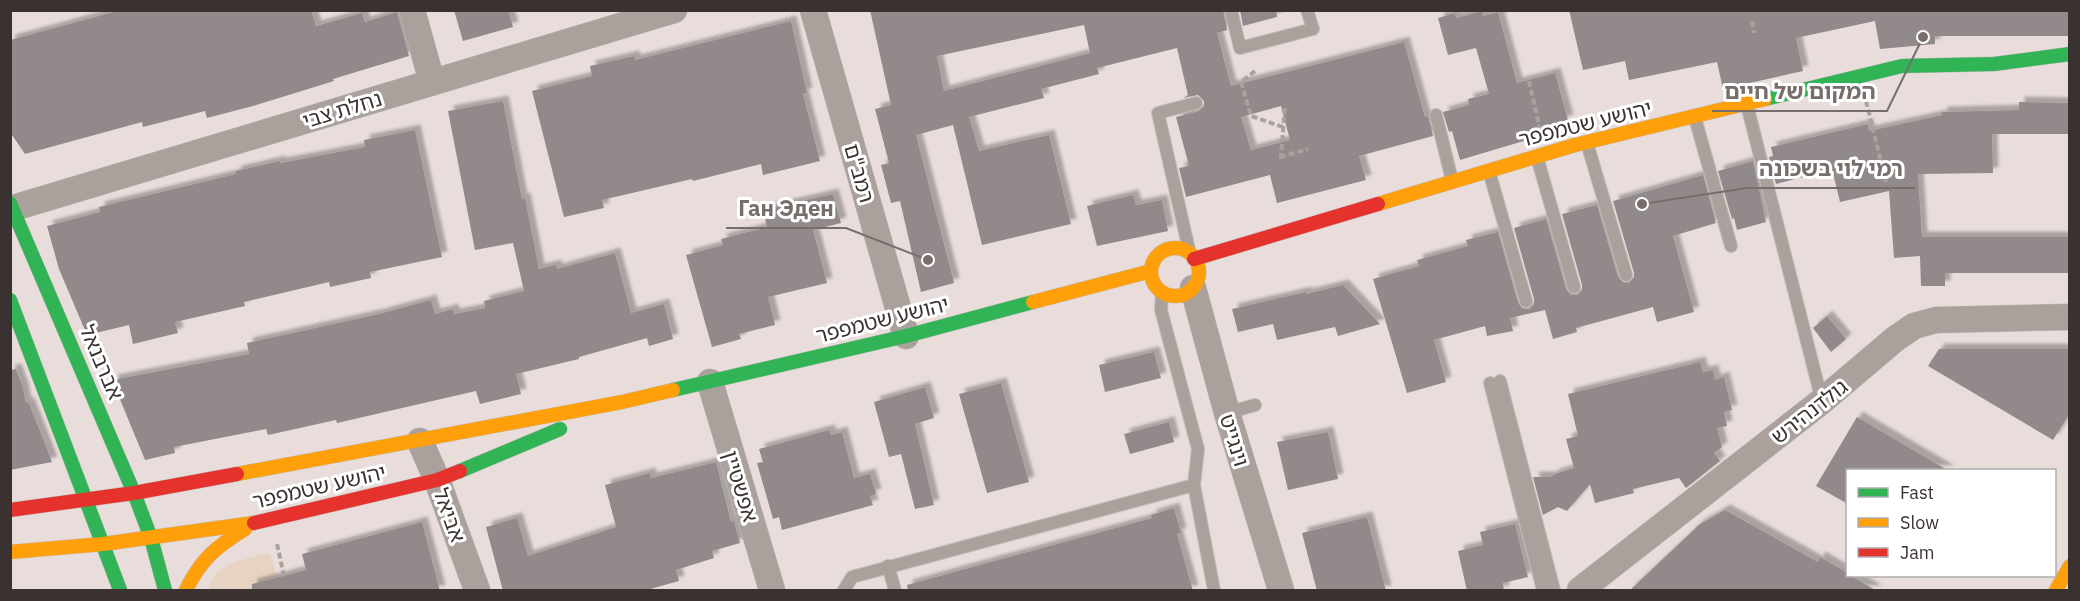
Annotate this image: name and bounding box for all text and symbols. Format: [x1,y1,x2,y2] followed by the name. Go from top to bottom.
[1712,71,1887,111] callout: המקום של חיים
[1724,76,1876,105] text: המקום של חיים
[299,84,385,134] street label: נחלת צבי
[1516,93,1654,153] street label: יהושע שטמפפר
[838,140,882,206] street label: רמב"ם
[1747,148,1915,188] callout: רמי לוי בשכונה
[1759,153,1903,182] text: רמי לוי בשכונה
[726,188,846,228] callout: Ган Эден
[738,193,834,222] text: Ган Эден
[813,289,951,349] street label: יהושע שטמפפר
[74,320,130,404] street label: אברבנאל
[1765,372,1853,450] street label: גולדנהירש
[1214,410,1256,470] street label: וינגייט
[717,447,765,525] street label: אפשטיין
[250,457,388,515] street label: יהושע שטמפפר
[1846,469,2056,577] legend
[1900,481,1934,504] text: Fast
[427,484,473,546] street label: אביאל
[1900,511,1939,534] text: Slow
[1900,541,1935,564] text: Jam

